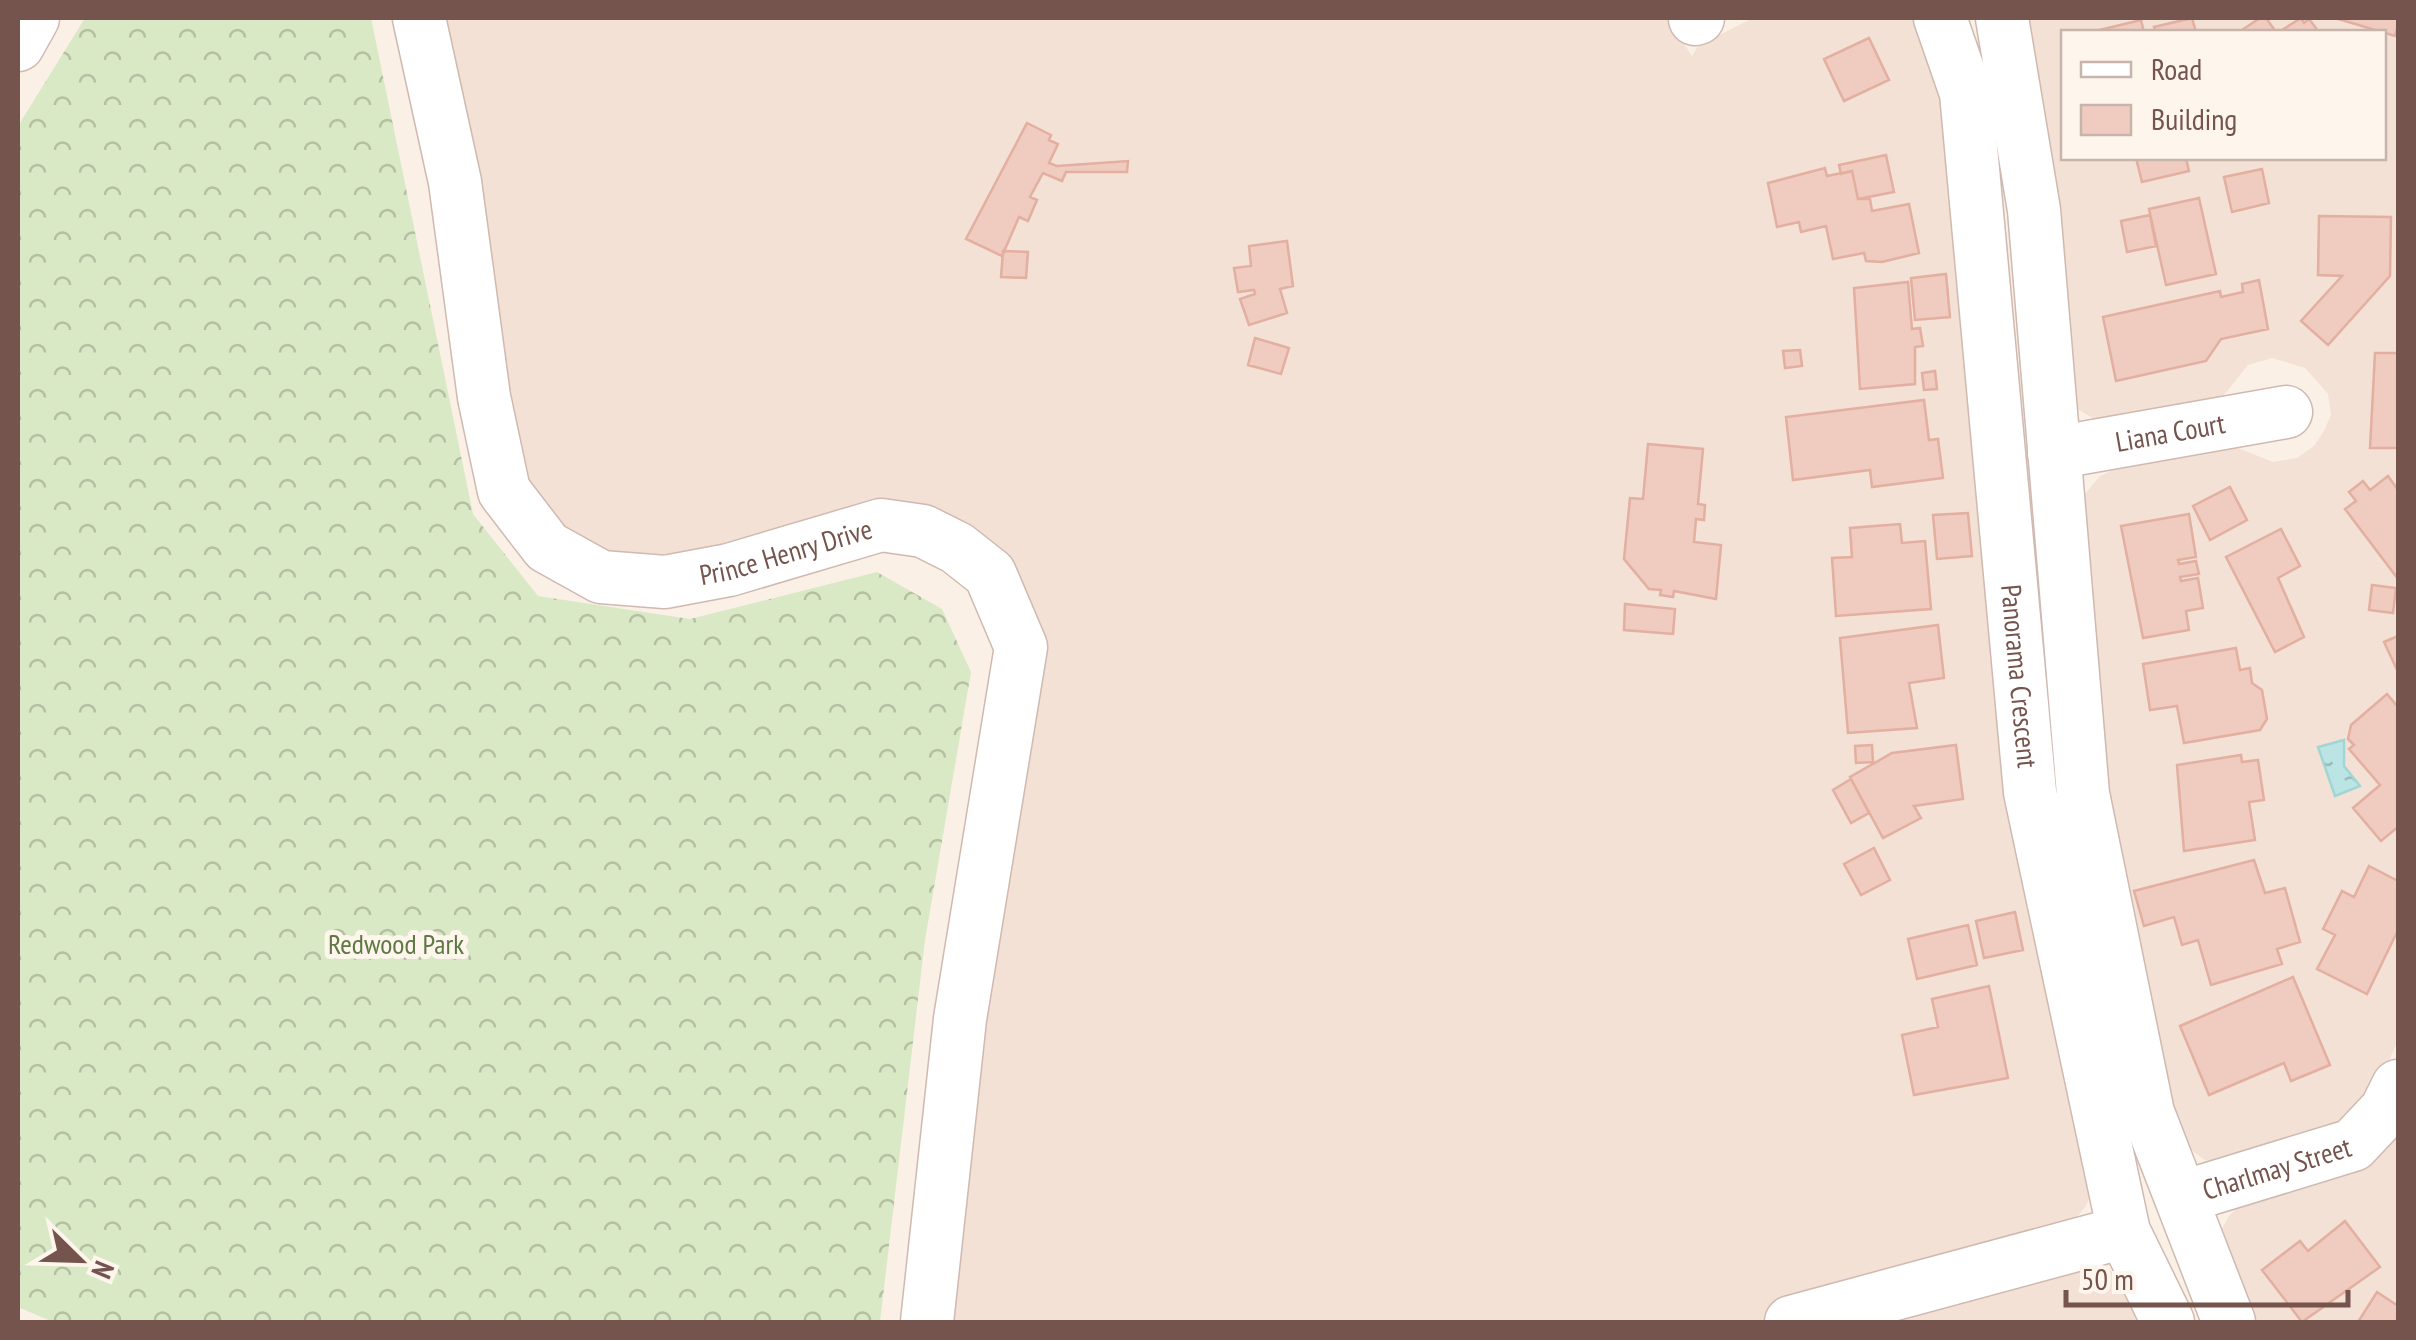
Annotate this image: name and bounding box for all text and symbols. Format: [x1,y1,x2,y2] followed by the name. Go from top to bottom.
[2061,30,2386,160] legend
[2151,49,2202,88] text: Road
[2151,99,2237,138] text: Building
[2112,404,2228,460] street label: Liana Court
[696,510,876,593] street label: Prince Henry Drive
[1993,583,2047,770] street label: Panorama Crescent
[328,925,464,962] park label: Redwood Park
[2198,1128,2356,1208] street label: Charlmay Street
[30,1210,130,1310] north arrow
[2066,1245,2348,1307] scale bar
[83,1256,123,1284] text: N
[2081,1259,2134,1298] text: 50 m

